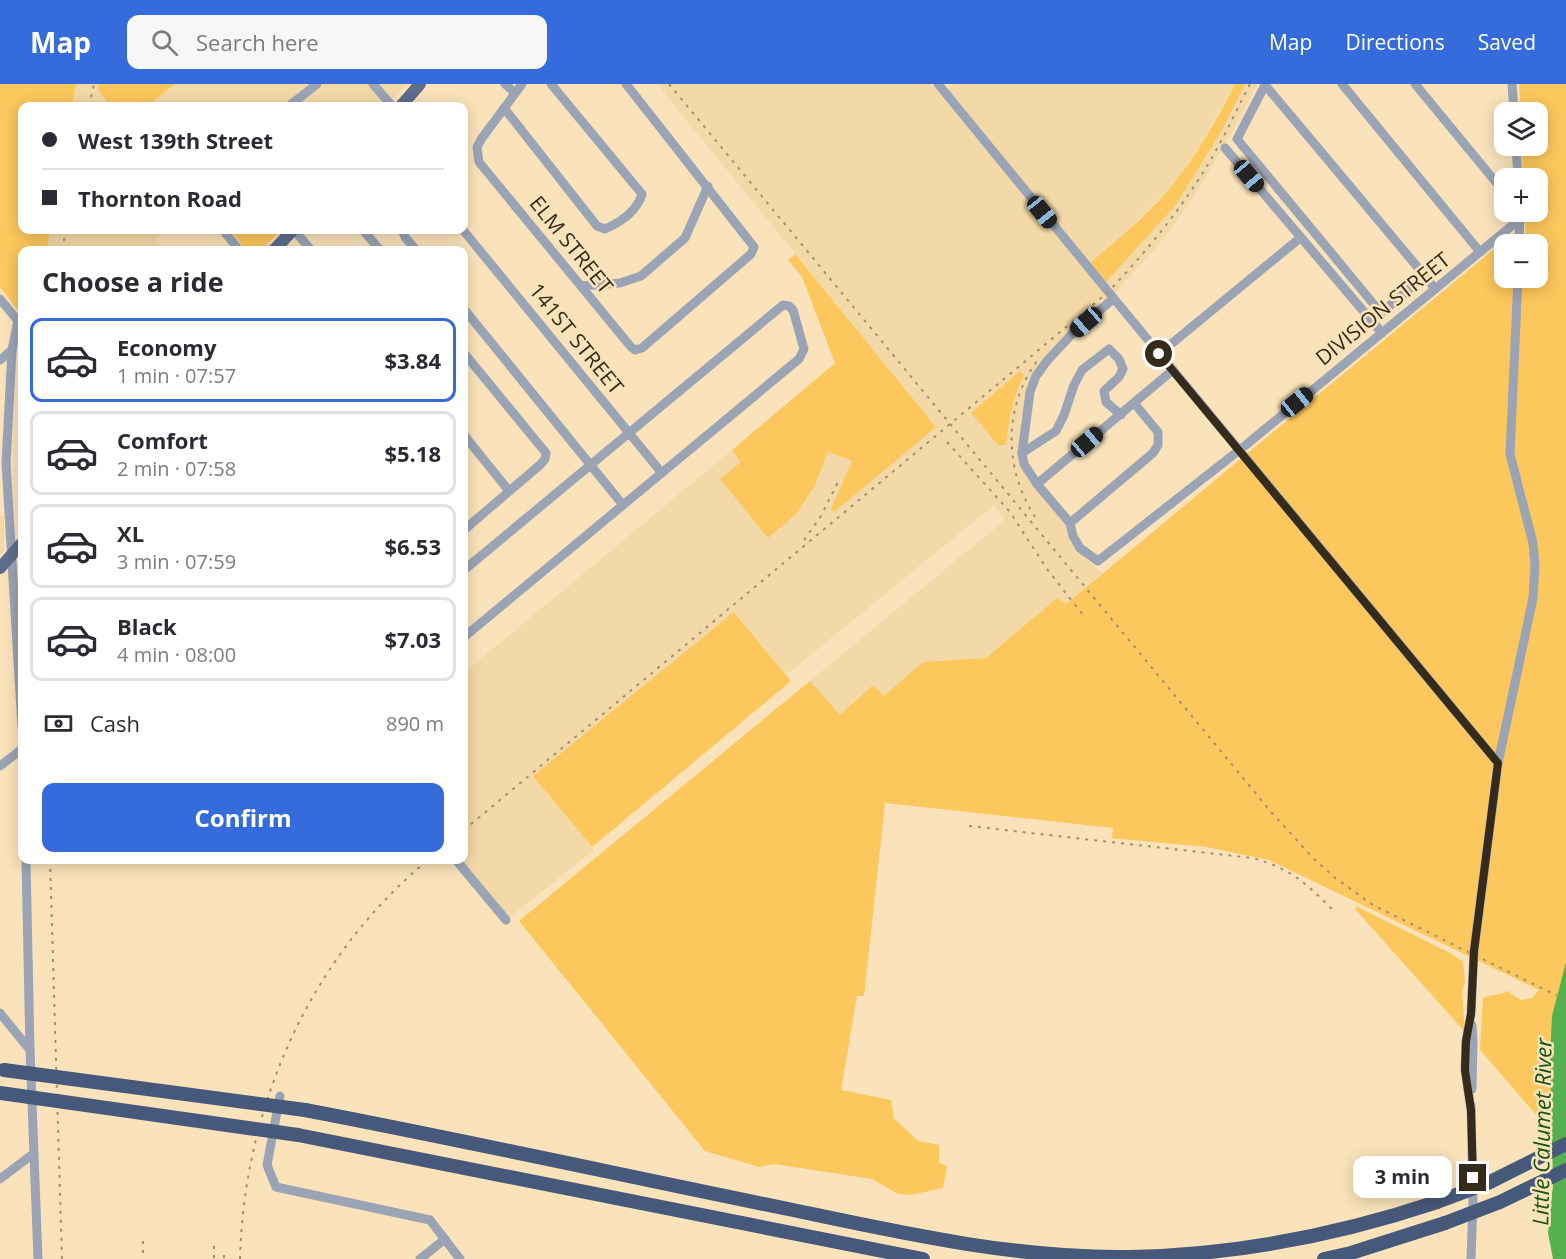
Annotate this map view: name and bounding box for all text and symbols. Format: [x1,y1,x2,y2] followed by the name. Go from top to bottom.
[127,15,547,69] search box
[30,23,91,61] text: Map
[148,26,181,59] icon: search
[196,27,319,57] text: Search here
[1269,28,1312,56] text: Map
[1345,28,1445,56] text: Directions
[1478,28,1536,56] text: Saved
[1494,102,1548,288] map controls
[1494,102,1548,156] button: layers
[78,125,273,155] text: West 139th Street
[1231,156,1267,196] car
[1494,168,1548,222] button: +
[78,183,242,213] text: Thornton Road
[524,190,620,299] street label: ELM STREET
[1024,192,1060,232] car
[1494,234,1548,288] button: −
[1309,245,1456,371] street label: DIVISION STREET
[42,263,224,300] text: Choose a ride
[523,277,631,400] street label: 141ST STREET
[1067,303,1105,341] car
[117,332,216,362] text: Economy
[45,333,99,387] icon: car
[1145,340,1172,367] route start
[384,345,441,375] text: $3.84
[117,362,236,389] text: 1 min · 07:57
[1277,384,1317,420] car
[1067,424,1107,460] car
[117,425,208,455] text: Comfort
[45,426,99,480] icon: car
[384,438,441,468] text: $5.18
[117,455,236,482] text: 2 min · 07:58
[117,518,144,548] text: XL
[45,519,99,573] icon: car
[384,531,441,561] text: $6.53
[117,548,236,575] text: 3 min · 07:59
[117,611,177,641] text: Black
[45,612,99,666] icon: car
[384,624,441,654] text: $7.03
[117,641,236,668] text: 4 min · 08:00
[42,707,75,740] icon: cash
[90,708,140,738] text: Cash
[386,710,444,737] text: 890 m
[42,783,444,852] button: Confirm
[1524,1037,1558,1226] water label: Little Calumet River
[1353,1157,1452,1199] callout: 3 min
[1375,1163,1430,1190] text: 3 min
[1459,1164,1486,1191] route end

